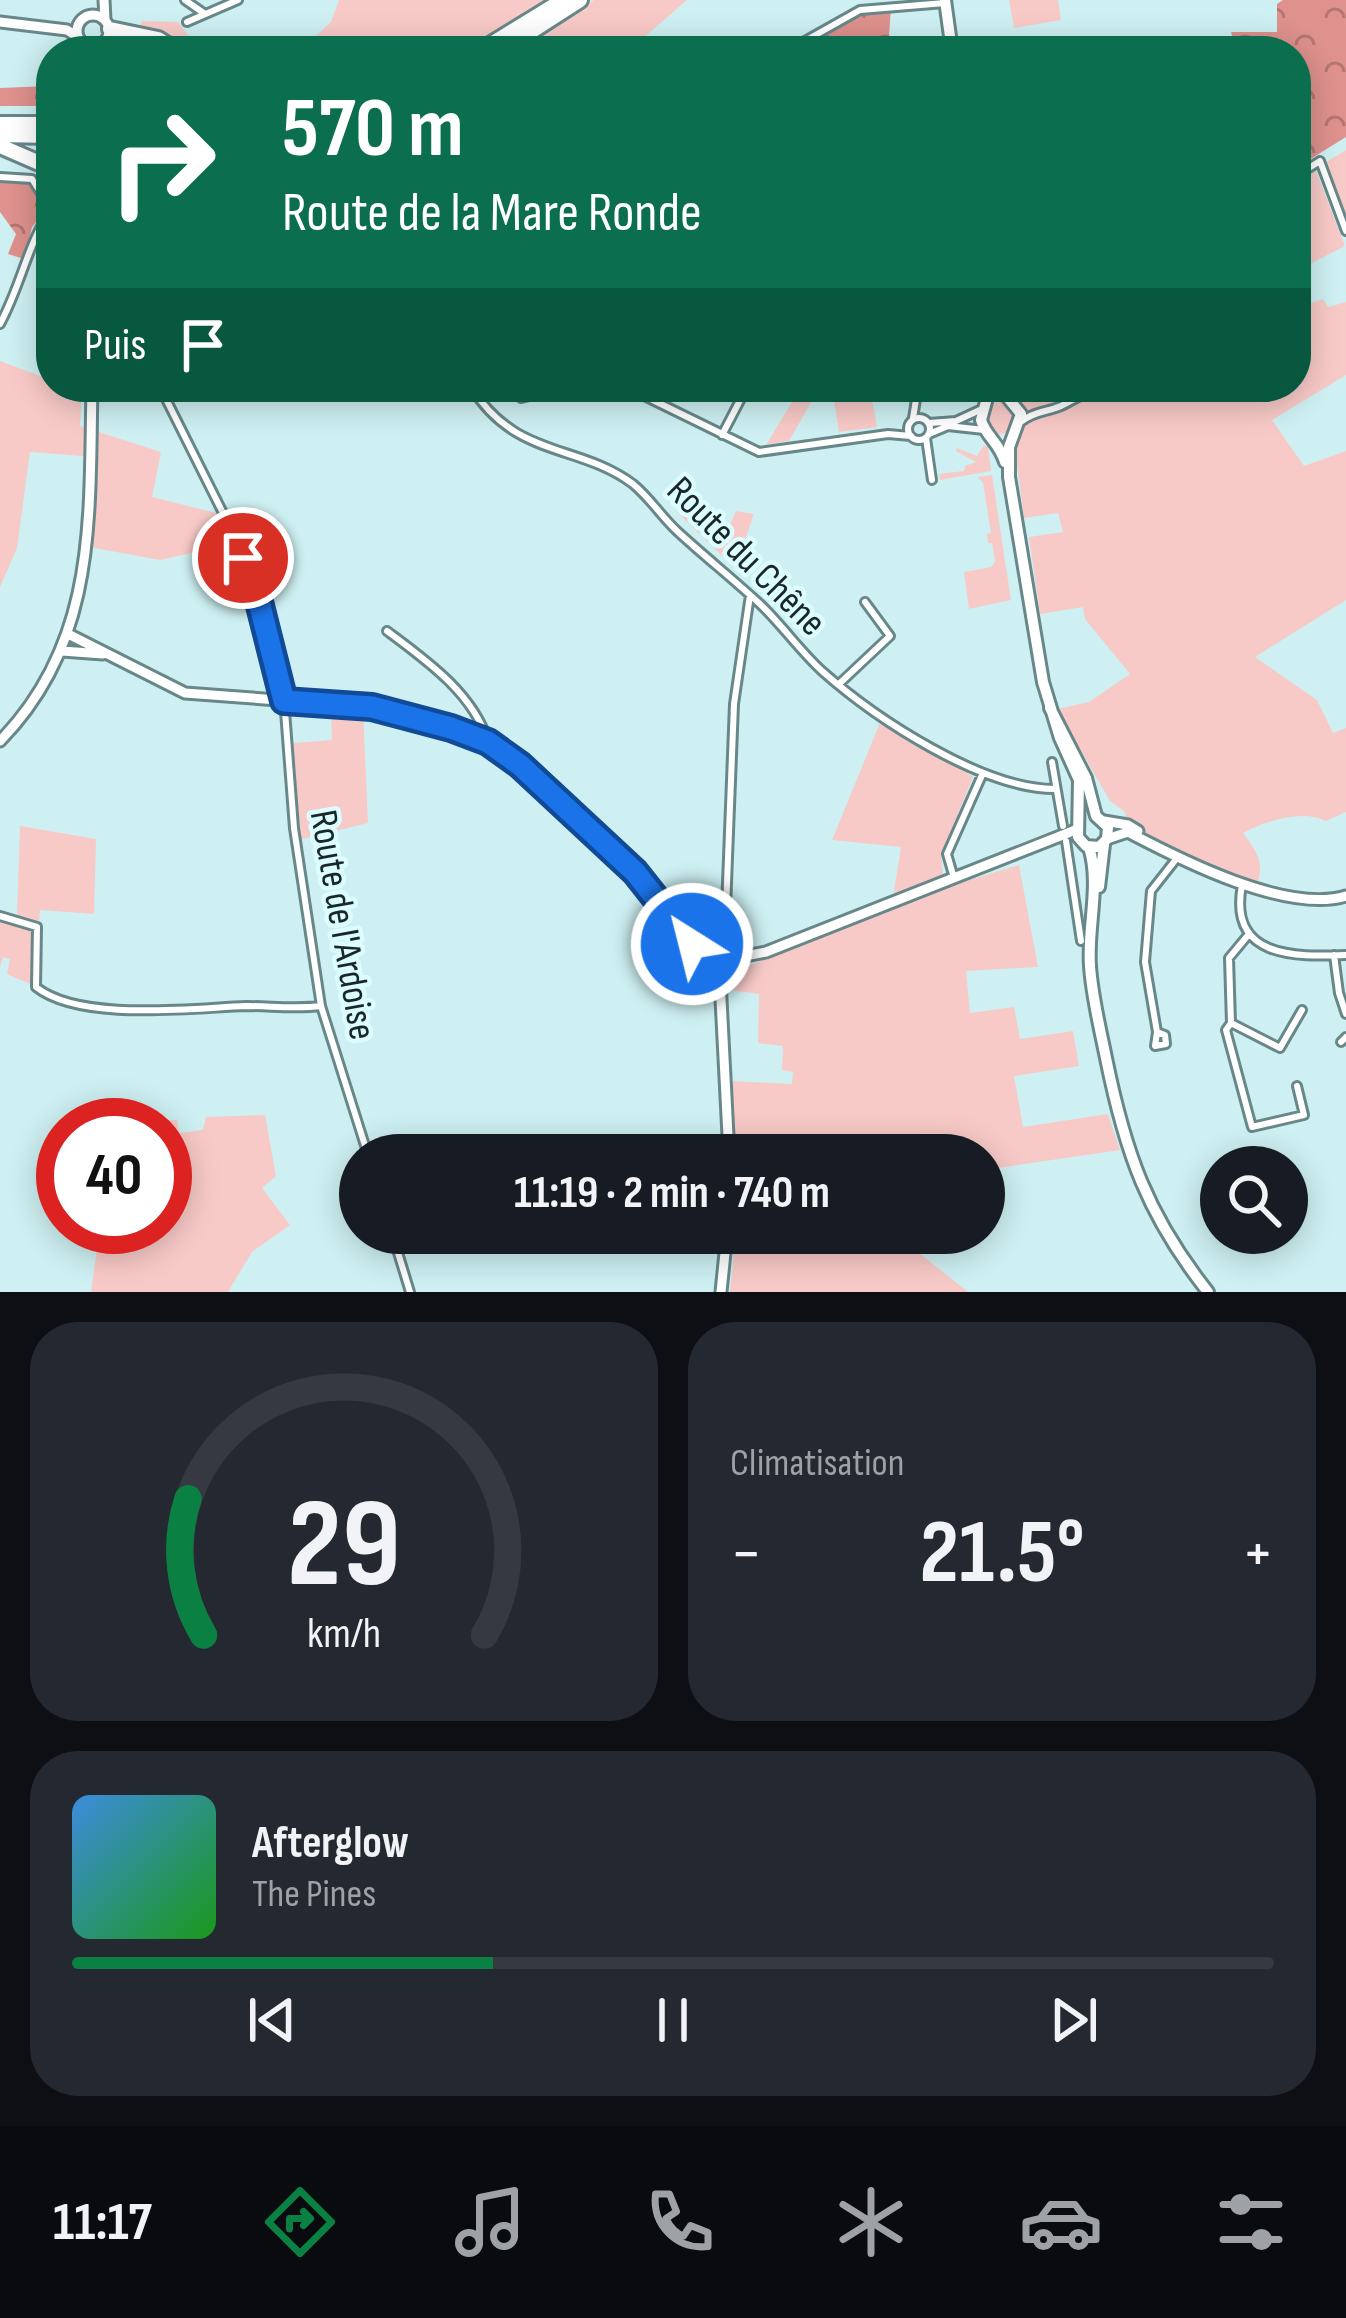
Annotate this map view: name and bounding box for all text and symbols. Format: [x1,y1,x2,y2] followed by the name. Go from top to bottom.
[282,79,464,180] text: 570 m
[84,84,240,240] icon: right
[282,181,702,246] text: Route de la Mare Ronde
[170,312,236,378] icon: arrive
[84,318,146,373] text: Puis
[657,468,835,646] street label: Route du Chêne
[192,507,294,609] pin
[210,525,276,591] icon: arrive
[299,806,385,1044] street label: Route de l'Ardoise
[629,881,755,1007] position arrow
[36,1098,192,1254] speed limit sign: 40
[1200,1146,1308,1254] map controls
[1200,1146,1308,1254] button: search
[514,1166,830,1221] text: 11:19 · 2 min · 740 m
[730,1440,904,1487] text: Climatisation
[287,1472,401,1621] text: 29
[919,1500,1085,1608] text: 21.5°
[730,1515,762,1594] text: −
[1242,1515,1274,1594] text: +
[307,1607,381,1659] text: km/h
[252,1816,409,1871] text: Afterglow
[252,1871,376,1918] text: The Pines
[239,1987,305,2053] icon: previous
[640,1987,706,2053] icon: pause
[1041,1987,1107,2053] icon: next
[258,2180,342,2264] icon: directions
[448,2180,532,2264] icon: music
[638,2180,722,2264] icon: phone
[829,2180,913,2264] icon: climate
[1019,2180,1103,2264] icon: car
[1209,2180,1293,2264] icon: filters
[53,2190,152,2255] text: 11:17

